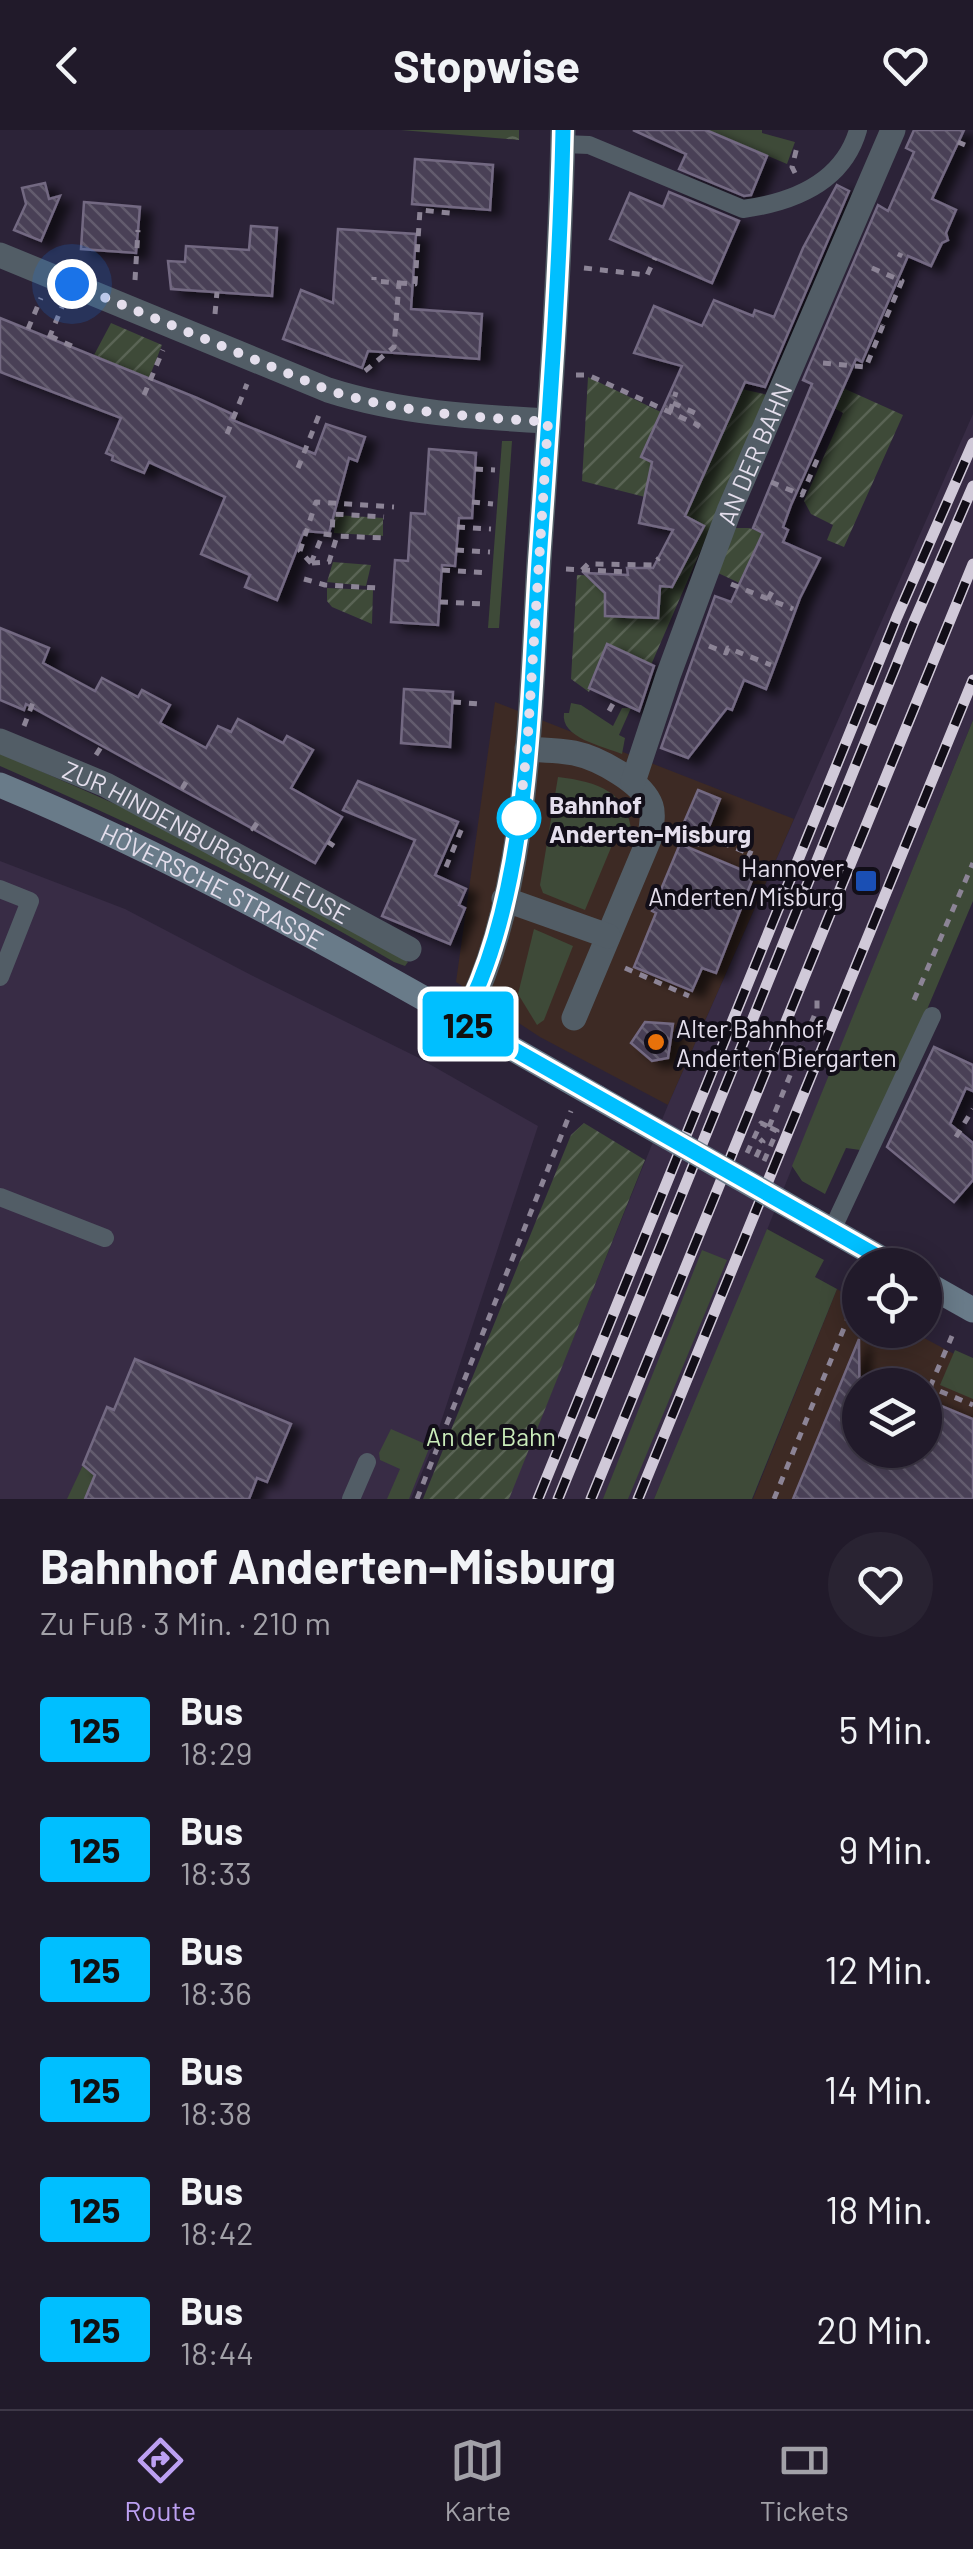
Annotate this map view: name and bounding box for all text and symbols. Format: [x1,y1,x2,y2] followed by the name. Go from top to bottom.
[40,38,95,93] icon: back
[393,38,580,92] text: Stopwise
[878,38,933,93] icon: heart
[47,259,97,309] your location
[710,378,797,529] street label: AN DER BAHN
[59,754,356,929] street label: ZUR HINDENBURGSCHLEUSE
[549,789,751,848] place label: Bahnhof Anderten-Misburg
[498,797,540,839] marker: Bahnhof Anderten-Misburg
[96,817,329,955] street label: HÖVERSCHE STRASSE
[648,852,844,911] place label: Hannover Anderten/Misburg
[853,868,879,894] marker: Hannover Anderten/Misburg
[410,992,526,1056] line badge: 125
[443,1003,493,1045] text: 125
[676,1013,897,1072] place label: Alter Bahnhof Anderten Biergarten
[645,1031,667,1053] marker: Alter Bahnhof Anderten Biergarten
[842,1248,942,1468] map controls
[842,1248,942,1348] button: locate
[842,1368,942,1468] button: layers
[426,1421,556,1451] park label: An der Bahn
[828,1532,933,1637] button: heart
[40,1536,616,1594] text: Bahnhof Anderten-Misburg
[40,1603,331,1641] text: Zu Fuß · 3 Min. · 210 m
[180,1687,243,1733] text: Bus
[839,1706,933,1752] text: 5 Min.
[70,1708,120,1750] text: 125
[180,1733,253,1771] text: 18:29
[180,1807,243,1853] text: Bus
[838,1826,933,1872] text: 9 Min.
[70,1828,120,1870] text: 125
[180,1853,252,1891] text: 18:33
[180,1927,243,1973] text: Bus
[825,1946,933,1992] text: 12 Min.
[70,1948,120,1990] text: 125
[180,1973,252,2011] text: 18:36
[180,2047,243,2093] text: Bus
[824,2066,933,2112] text: 14 Min.
[70,2068,120,2110] text: 125
[180,2093,252,2131] text: 18:38
[180,2167,243,2213] text: Bus
[825,2186,933,2232] text: 18 Min.
[70,2188,120,2230] text: 125
[180,2213,254,2251] text: 18:42
[180,2287,243,2333] text: Bus
[816,2306,933,2352] text: 20 Min.
[70,2308,120,2350] text: 125
[180,2333,254,2371] text: 18:44
[124,2433,196,2527] tab: Route
[445,2433,511,2527] tab: Karte
[760,2433,849,2527] tab: Tickets

